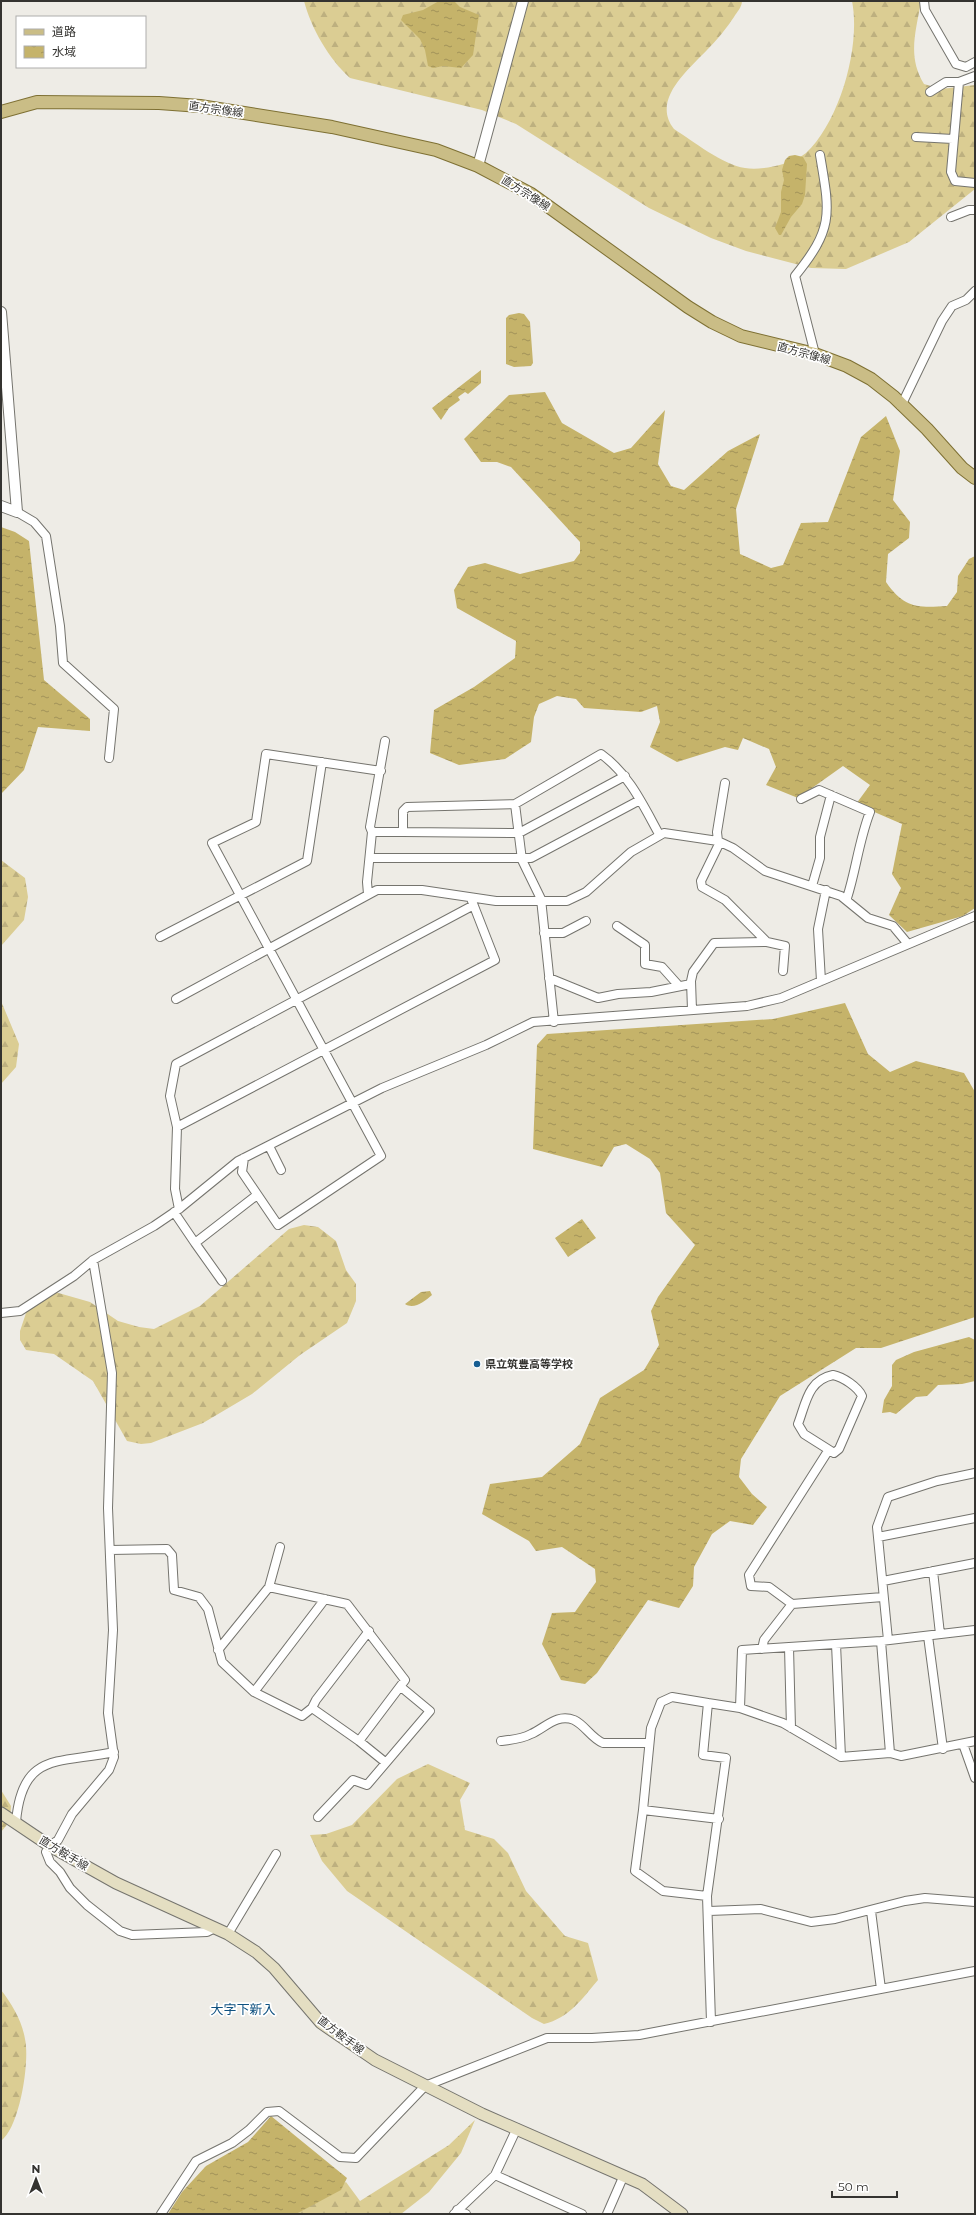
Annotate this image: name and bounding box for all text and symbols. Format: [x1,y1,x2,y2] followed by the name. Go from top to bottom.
[16,16,146,68] legend
[52,24,76,39] text: 道路
[52,44,76,59] text: 水域
[188,98,244,120] street label: 直方宗像線
[499,172,553,214] street label: 直方宗像線
[776,339,832,367] street label: 直方宗像線
[485,1357,573,1371] place label: 県立筑豊高等学校
[472,1359,482,1369] marker: 県立筑豊高等学校
[37,1833,91,1873] street label: 直方鞍手線
[210,2001,276,2017] district label: 大字下新入
[315,2013,367,2057] street label: 直方鞍手線
[16,2159,56,2199] north arrow
[32,2162,40,2176] text: N
[832,2173,897,2199] scale bar
[838,2179,869,2194] text: 50 m

